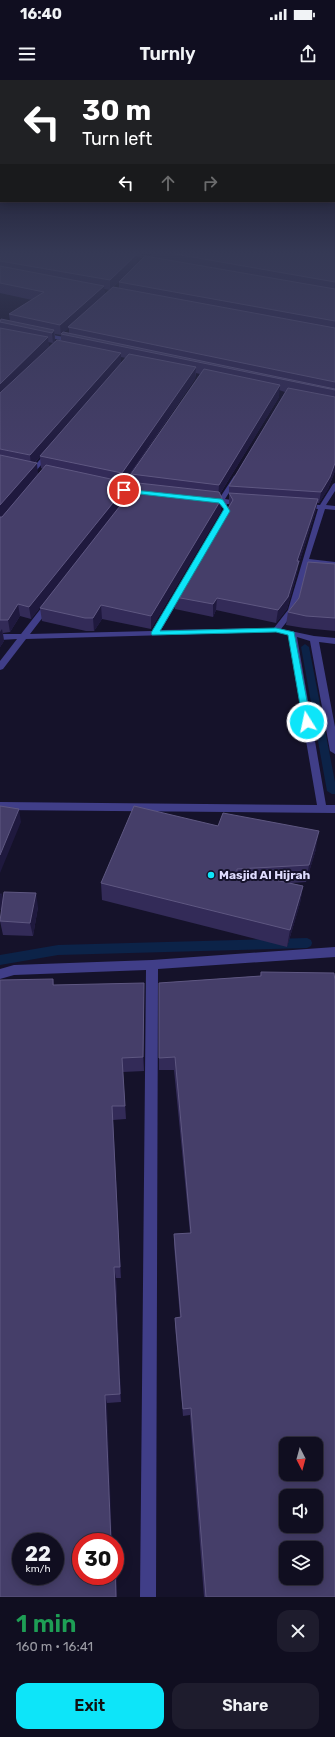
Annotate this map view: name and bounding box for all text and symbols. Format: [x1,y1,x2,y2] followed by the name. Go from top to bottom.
[20,5,62,23] text: 16:40
[16,43,38,65] icon: menu
[139,43,196,65] text: Turnly
[297,43,319,65] icon: share
[82,94,151,127] text: 30 m
[16,96,68,148] icon: left
[82,128,152,150] text: Turn left
[115,172,137,194] icon: left
[157,172,179,194] icon: ahead
[199,172,221,194] icon: right
[107,473,141,507] pin
[113,479,135,501] icon: arrive
[286,701,328,743] position arrow
[219,868,311,882] place label: Masjid Al Hijrah
[206,870,216,880] marker: Masjid Al Hijrah
[279,1437,323,1481] north arrow
[279,1437,323,1585] map controls
[279,1489,323,1533] button: sound
[72,1533,124,1585] speed limit sign: 30
[279,1541,323,1585] button: layers
[25,1542,51,1566] text: 22
[26,1563,50,1575] text: km/h
[16,1610,76,1638] text: 1 min
[277,1610,319,1652] button: close
[16,1639,93,1654] text: 160 m · 16:41
[16,1683,164,1729] button: Exit
[172,1683,319,1729] button: Share

